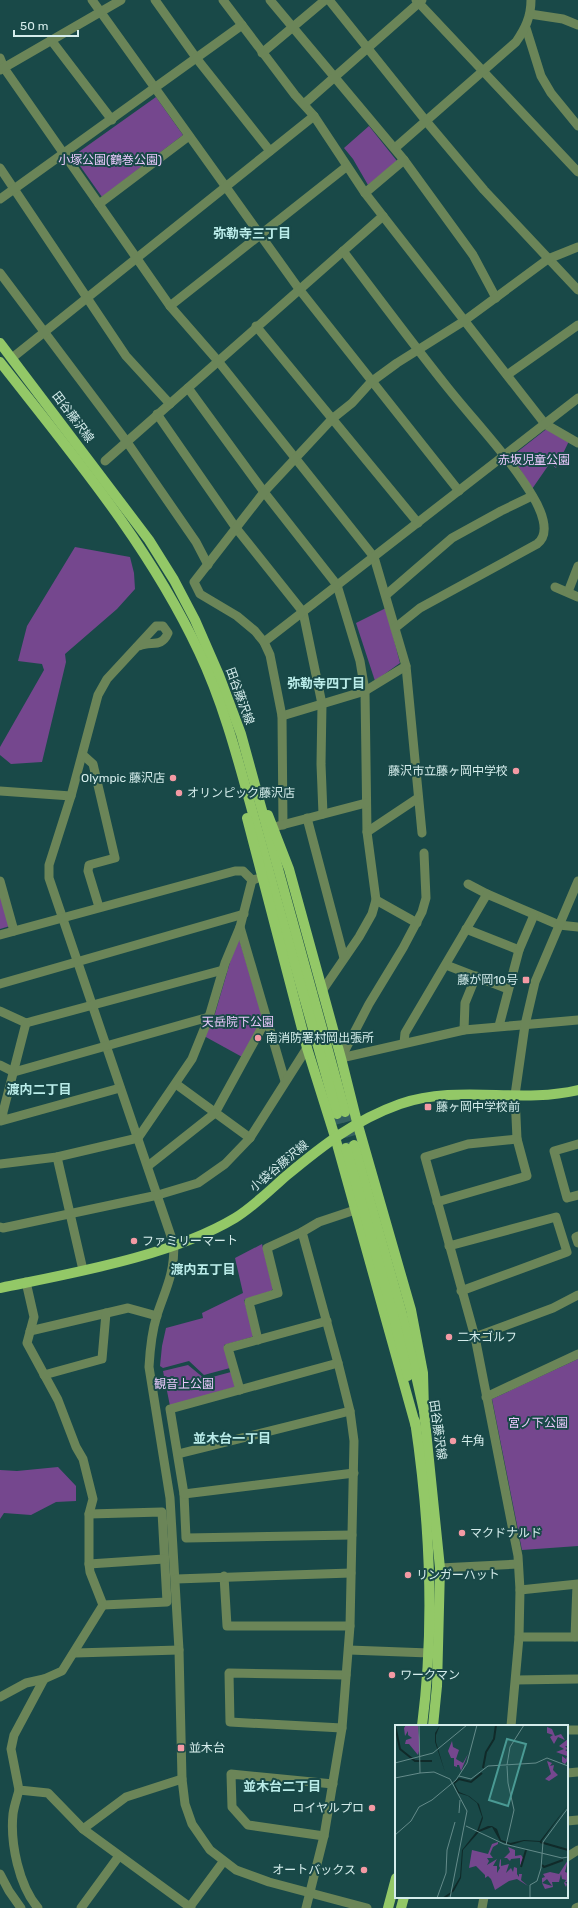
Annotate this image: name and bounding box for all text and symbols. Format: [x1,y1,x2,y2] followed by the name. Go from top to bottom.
[14,12,78,38] scale bar
[20,19,48,33] text: 50 m
[58,153,162,167] park label: 小塚公園(鶴巻公園)
[213,226,291,241] district label: 弥勒寺三丁目
[49,389,97,445] street label: 田谷藤沢線
[498,453,570,467] park label: 赤坂児童公園
[223,665,257,727] street label: 田谷藤沢線
[287,676,365,691] district label: 弥勒寺四丁目
[388,764,508,778] place label: 藤沢市立藤ヶ岡中学校
[511,766,521,776] marker: 藤沢市立藤ヶ岡中学校
[81,771,165,785] place label: Olympic 藤沢店
[168,773,178,783] marker: Olympic 藤沢店
[187,786,295,800] place label: オリンピック藤沢店
[174,788,184,798] marker: オリンピック藤沢店
[457,973,518,987] place label: 藤が岡10号
[521,975,531,985] marker: 藤が岡10号
[202,1015,274,1029] park label: 天岳院下公園
[266,1031,374,1045] place label: 南消防署村岡出張所
[253,1033,263,1043] marker: 南消防署村岡出張所
[6,1082,72,1097] district label: 渡内二丁目
[436,1100,520,1114] place label: 藤ヶ岡中学校前
[423,1102,433,1112] marker: 藤ヶ岡中学校前
[247,1137,311,1195] street label: 小袋谷藤沢線
[142,1234,238,1248] place label: ファミリーマート
[129,1236,139,1246] marker: ファミリーマート
[170,1262,236,1277] district label: 渡内五丁目
[457,1330,517,1344] place label: 二木ゴルフ
[444,1332,454,1342] marker: 二木ゴルフ
[154,1377,214,1391] park label: 観音上公園
[427,1399,449,1461] street label: 田谷藤沢線
[508,1416,568,1430] park label: 宮ノ下公園
[193,1431,271,1446] district label: 並木台一丁目
[461,1434,485,1448] place label: 牛角
[448,1436,458,1446] marker: 牛角
[470,1526,542,1540] place label: マクドナルド
[457,1528,467,1538] marker: マクドナルド
[416,1568,500,1582] place label: リンガーハット
[403,1570,413,1580] marker: リンガーハット
[400,1668,460,1682] place label: ワークマン
[387,1670,397,1680] marker: ワークマン
[395,1725,568,1898] inset map
[189,1741,225,1755] place label: 並木台
[176,1743,186,1753] marker: 並木台
[243,1779,321,1794] district label: 並木台二丁目
[292,1801,364,1815] place label: ロイヤルプロ
[367,1803,377,1813] marker: ロイヤルプロ
[272,1863,356,1877] place label: オートバックス
[359,1865,369,1875] marker: オートバックス

